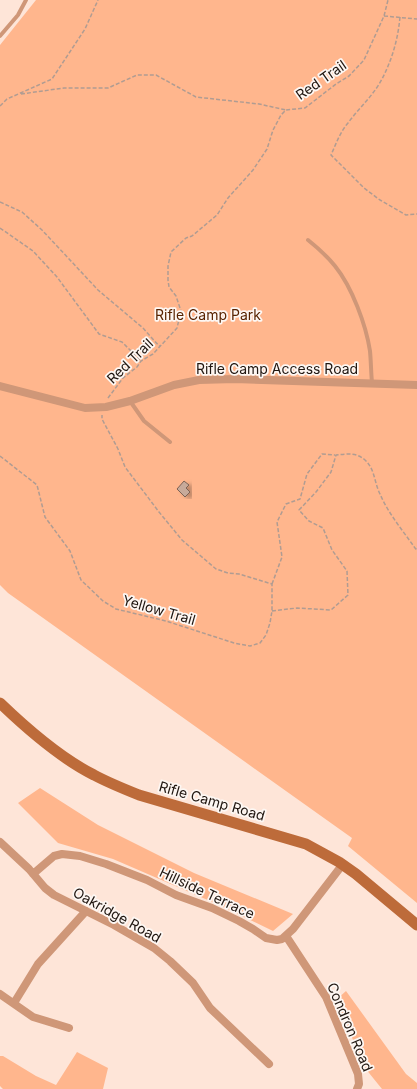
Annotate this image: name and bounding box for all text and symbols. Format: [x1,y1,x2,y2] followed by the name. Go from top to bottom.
[292,56,349,103] street label: Red Trail
[155,306,261,323] park label: Rifle Camp Park
[103,335,156,387] street label: Red Trail
[196,360,358,377] street label: Rifle Camp Access Road
[121,591,198,628] street label: Yellow Trail
[157,777,267,824] street label: Rifle Camp Road
[157,863,257,922] street label: Hillside Terrace
[70,883,164,946] street label: Oakridge Road
[324,980,377,1074] street label: Condron Road

